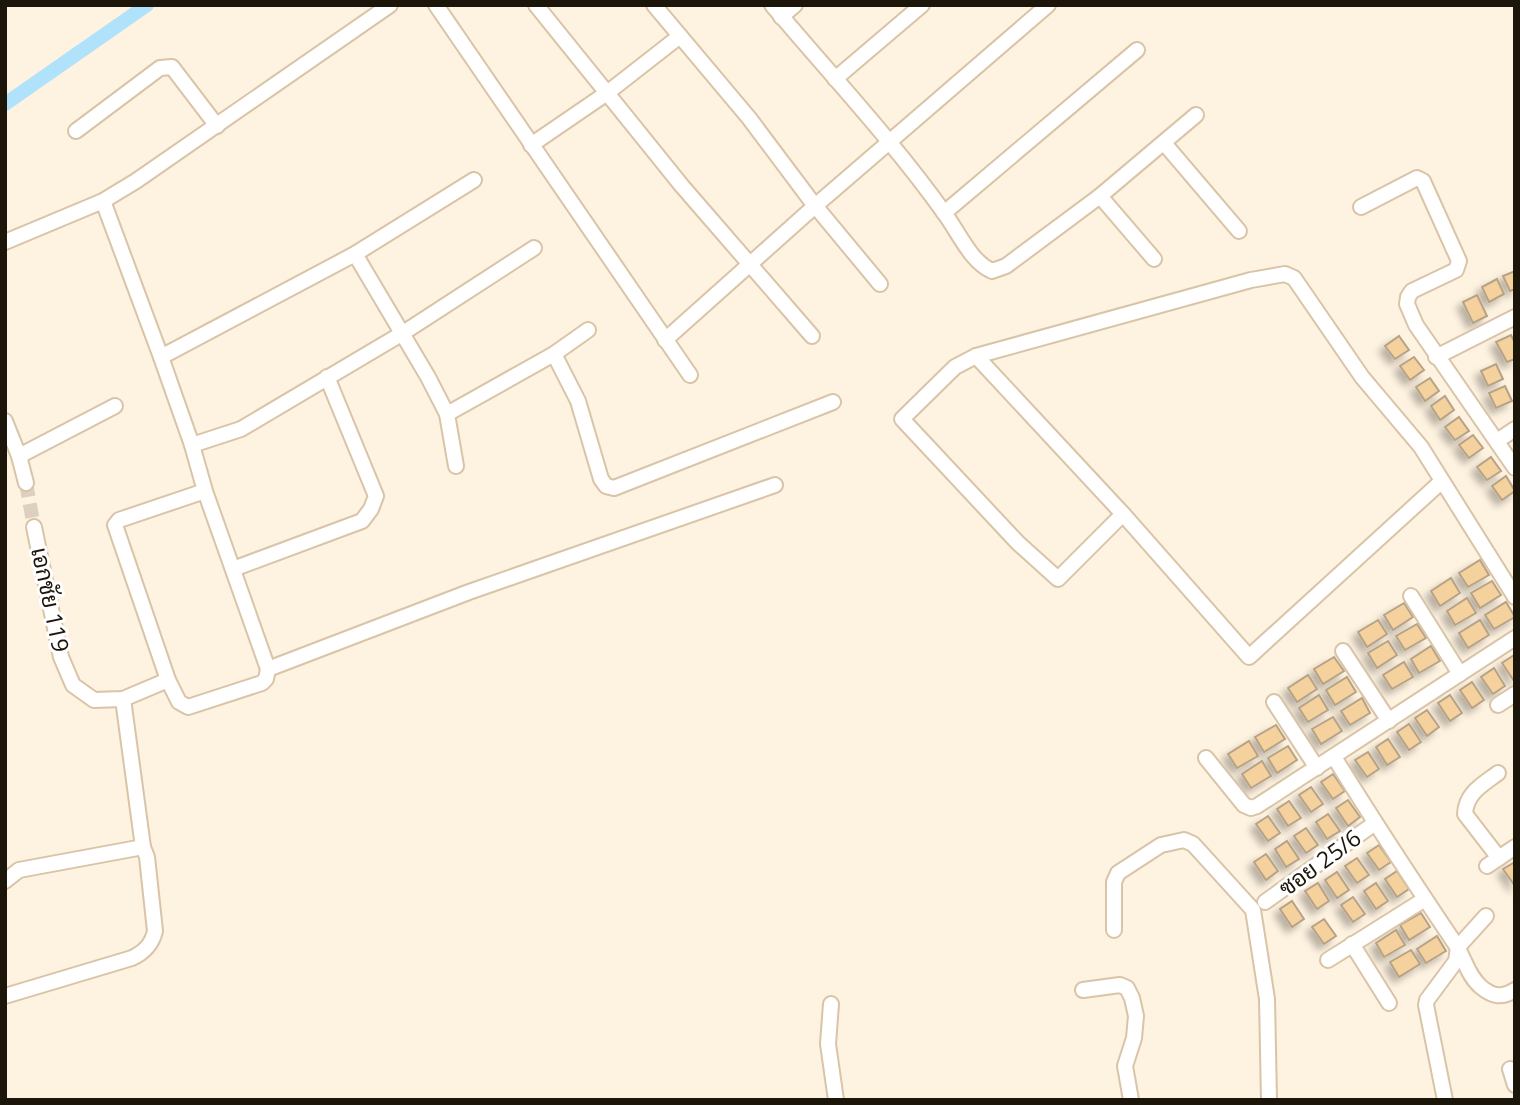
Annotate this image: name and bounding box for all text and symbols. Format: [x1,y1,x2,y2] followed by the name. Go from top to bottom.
[24,544,78,655] street label: เอกชัย 119
[1272,821,1367,903] street label: ซอย 25/6

